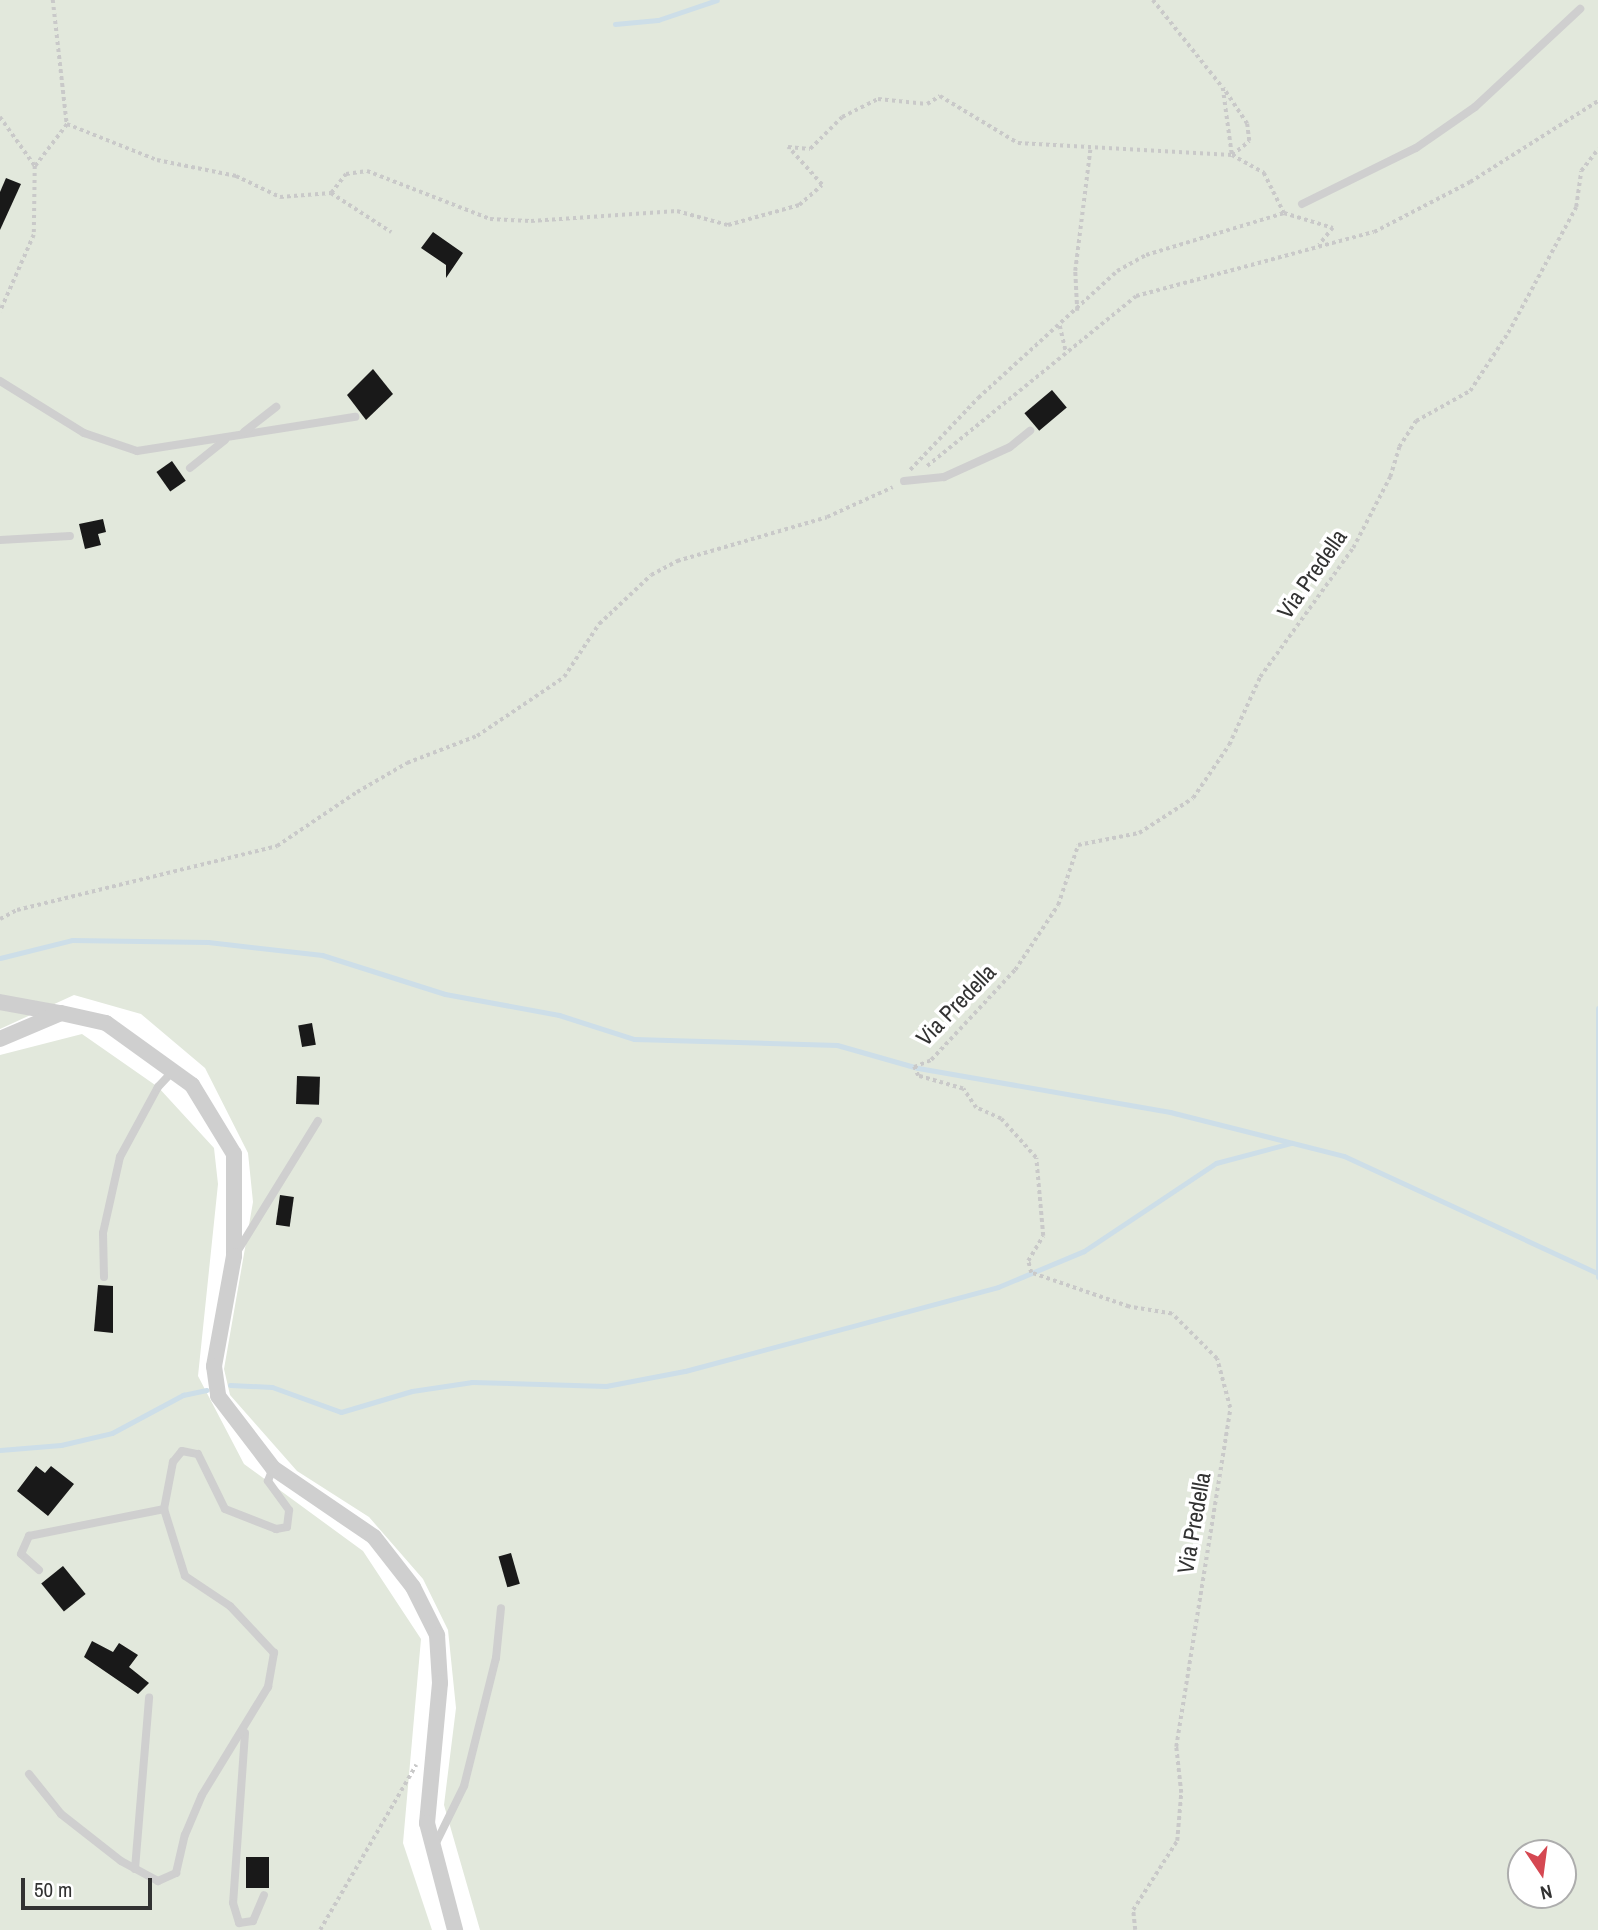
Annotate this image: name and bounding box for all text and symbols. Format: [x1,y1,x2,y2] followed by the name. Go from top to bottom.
[1271,524,1353,624] street label: Via Predella
[911,959,1001,1051] street label: Via Predella
[1172,1470,1216,1576] street label: Via Predella
[1507,1839,1577,1909] north arrow
[24,1864,156,1908] scale bar
[34,1875,72,1904] text: 50 m
[1538,1879,1555,1906] text: N

